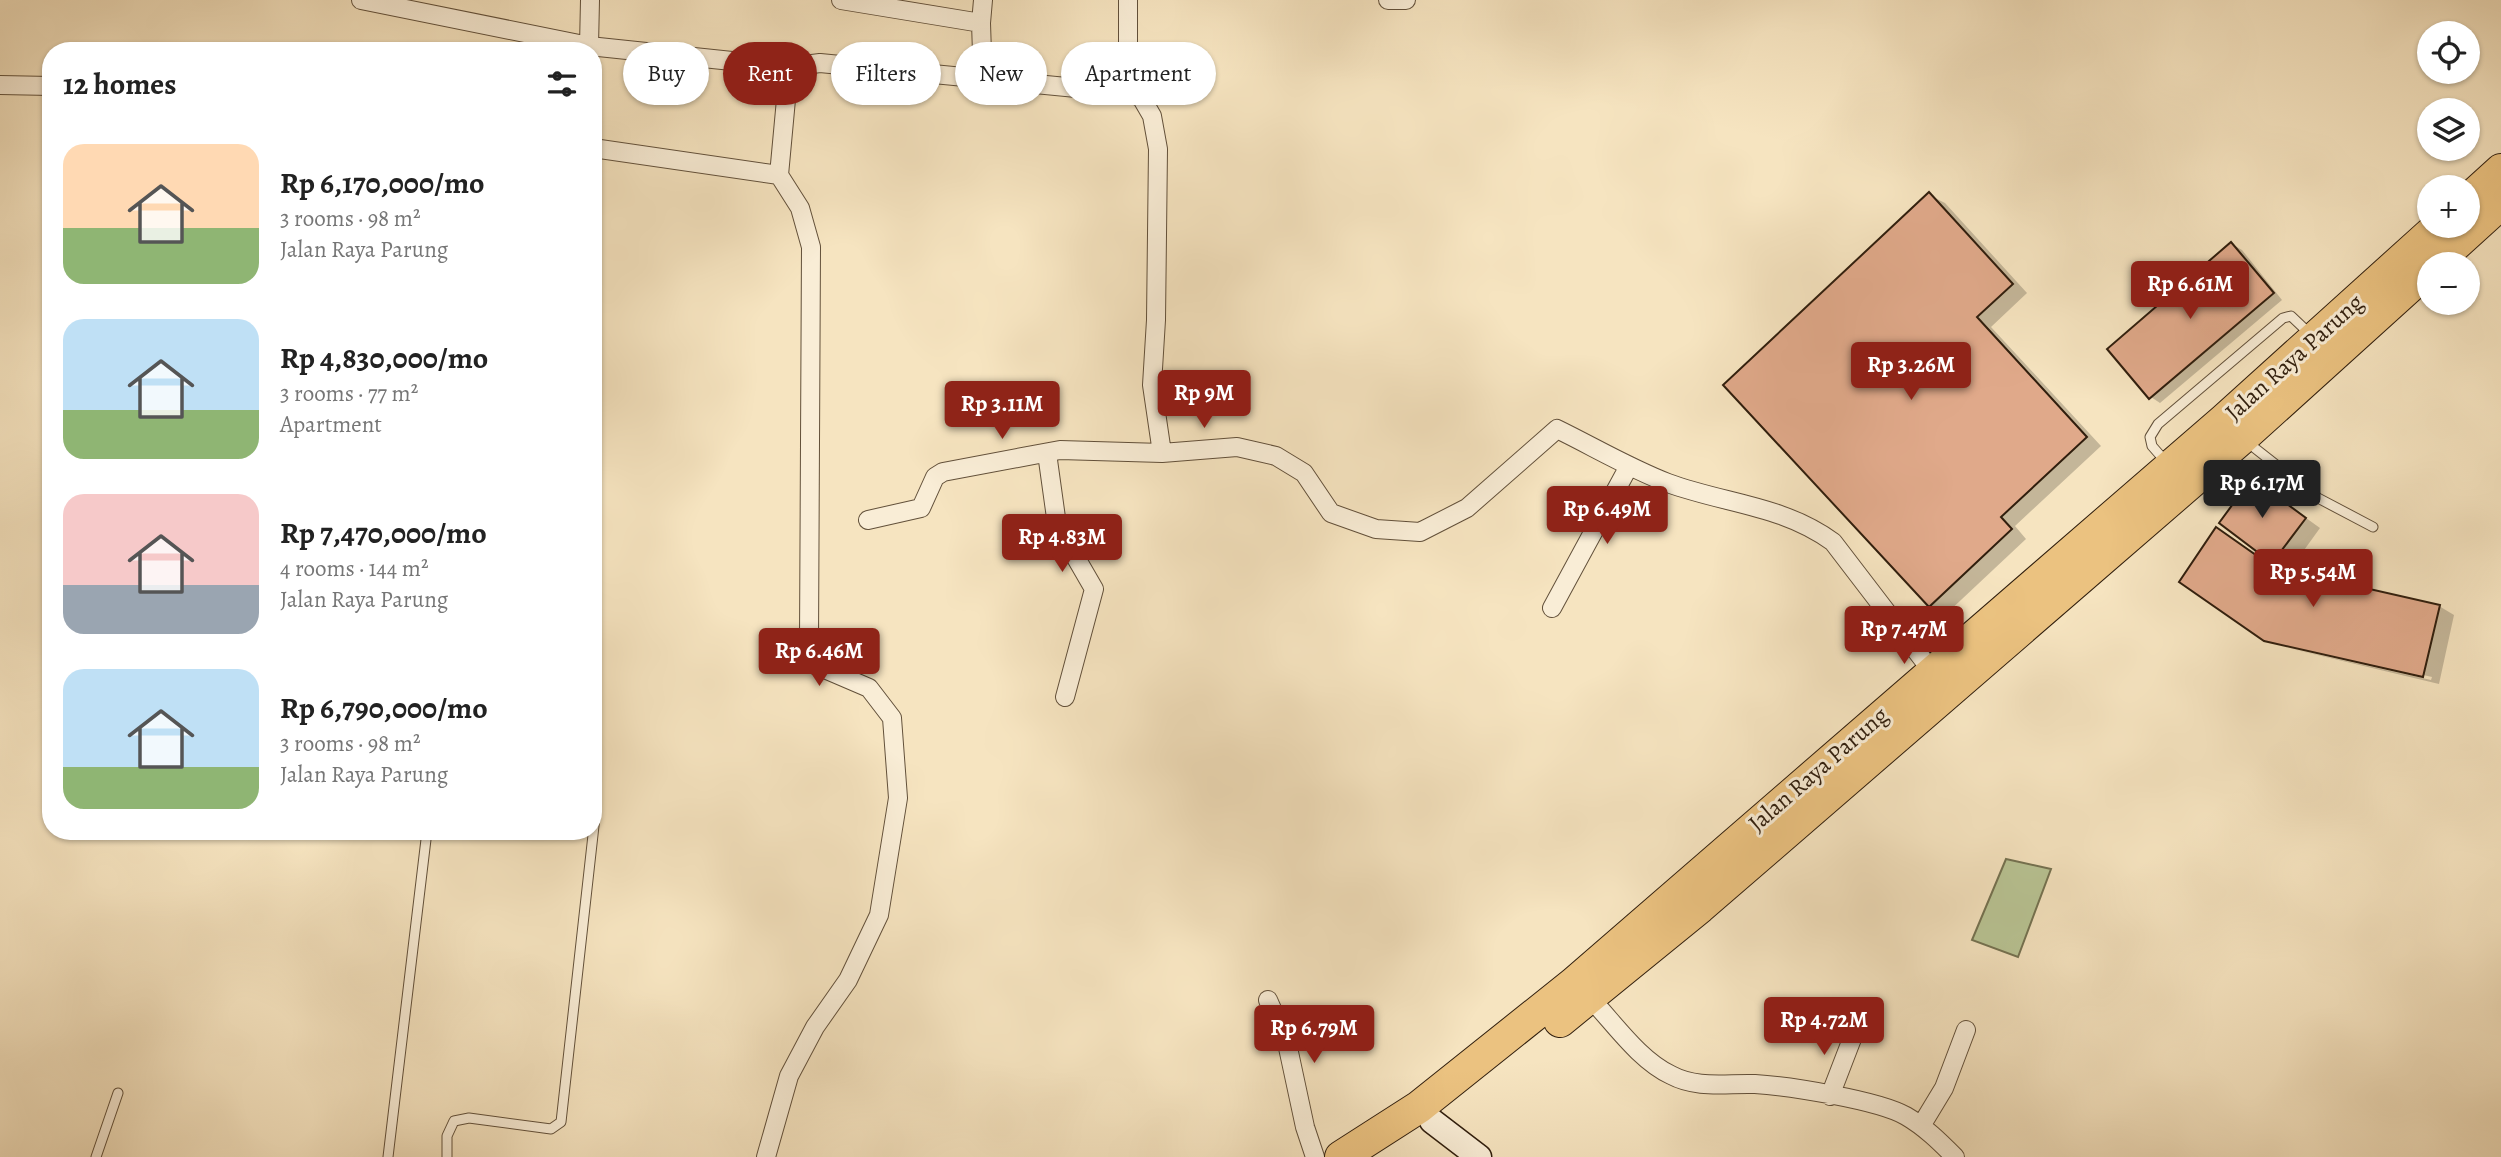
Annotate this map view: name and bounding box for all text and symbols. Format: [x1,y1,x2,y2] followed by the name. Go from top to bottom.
[2417,21,2480,315] map controls
[2417,21,2480,84] button: locate
[623,42,709,105] chip: Buy
[723,42,817,105] chip: Rent
[831,42,941,105] chip: Filters
[955,42,1047,105] chip: New
[1061,42,1216,105] chip: Apartment
[63,64,176,104] text: 12 homes
[543,65,581,103] icon: filters
[2417,98,2480,161] button: layers
[280,163,485,203] text: Rp 6,170,000/mo
[119,172,203,256] icon: home
[2417,175,2480,238] button: +
[280,203,421,234] text: 3 rooms · 98 m²
[280,234,448,265] text: Jalan Raya Parung
[2417,252,2480,315] button: −
[2118,262,2262,321] pin: Rp 6.61M
[2147,268,2233,299] text: Rp 6.61M
[2218,286,2370,428] street label: Jalan Raya Parung
[280,338,488,378] text: Rp 4,830,000/mo
[1839,342,1983,402] pin: Rp 3.26M
[119,347,203,431] icon: home
[1867,349,1955,380] text: Rp 3.26M
[1155,370,1253,430] pin: Rp 9M
[1174,377,1234,408] text: Rp 9M
[280,378,418,409] text: 3 rooms · 77 m²
[930,382,1074,441] pin: Rp 3.11M
[961,388,1043,419] text: Rp 3.11M
[280,409,382,440] text: Apartment
[2190,461,2334,520] pin: Rp 6.17M
[2219,467,2305,498] text: Rp 6.17M
[1535,486,1679,546] pin: Rp 6.49M
[1563,493,1651,524] text: Rp 6.49M
[280,513,487,553] text: Rp 7,470,000/mo
[990,514,1134,574] pin: Rp 4.83M
[1018,521,1106,552] text: Rp 4.83M
[119,522,203,606] icon: home
[2241,550,2385,609] pin: Rp 5.54M
[280,553,428,584] text: 4 rooms · 144 m²
[2270,556,2356,587] text: Rp 5.54M
[280,584,448,615] text: Jalan Raya Parung
[1832,606,1976,666] pin: Rp 7.47M
[1861,613,1947,644] text: Rp 7.47M
[747,628,891,688] pin: Rp 6.46M
[775,635,863,666] text: Rp 6.46M
[280,688,488,728] text: Rp 6,790,000/mo
[119,697,203,781] icon: home
[1741,699,1895,839] street label: Jalan Raya Parung
[280,728,421,759] text: 3 rooms · 98 m²
[280,759,448,790] text: Jalan Raya Parung
[1752,998,1896,1057] pin: Rp 4.72M
[1780,1004,1868,1035] text: Rp 4.72M
[1242,1006,1386,1065] pin: Rp 6.79M
[1270,1012,1358,1043] text: Rp 6.79M

